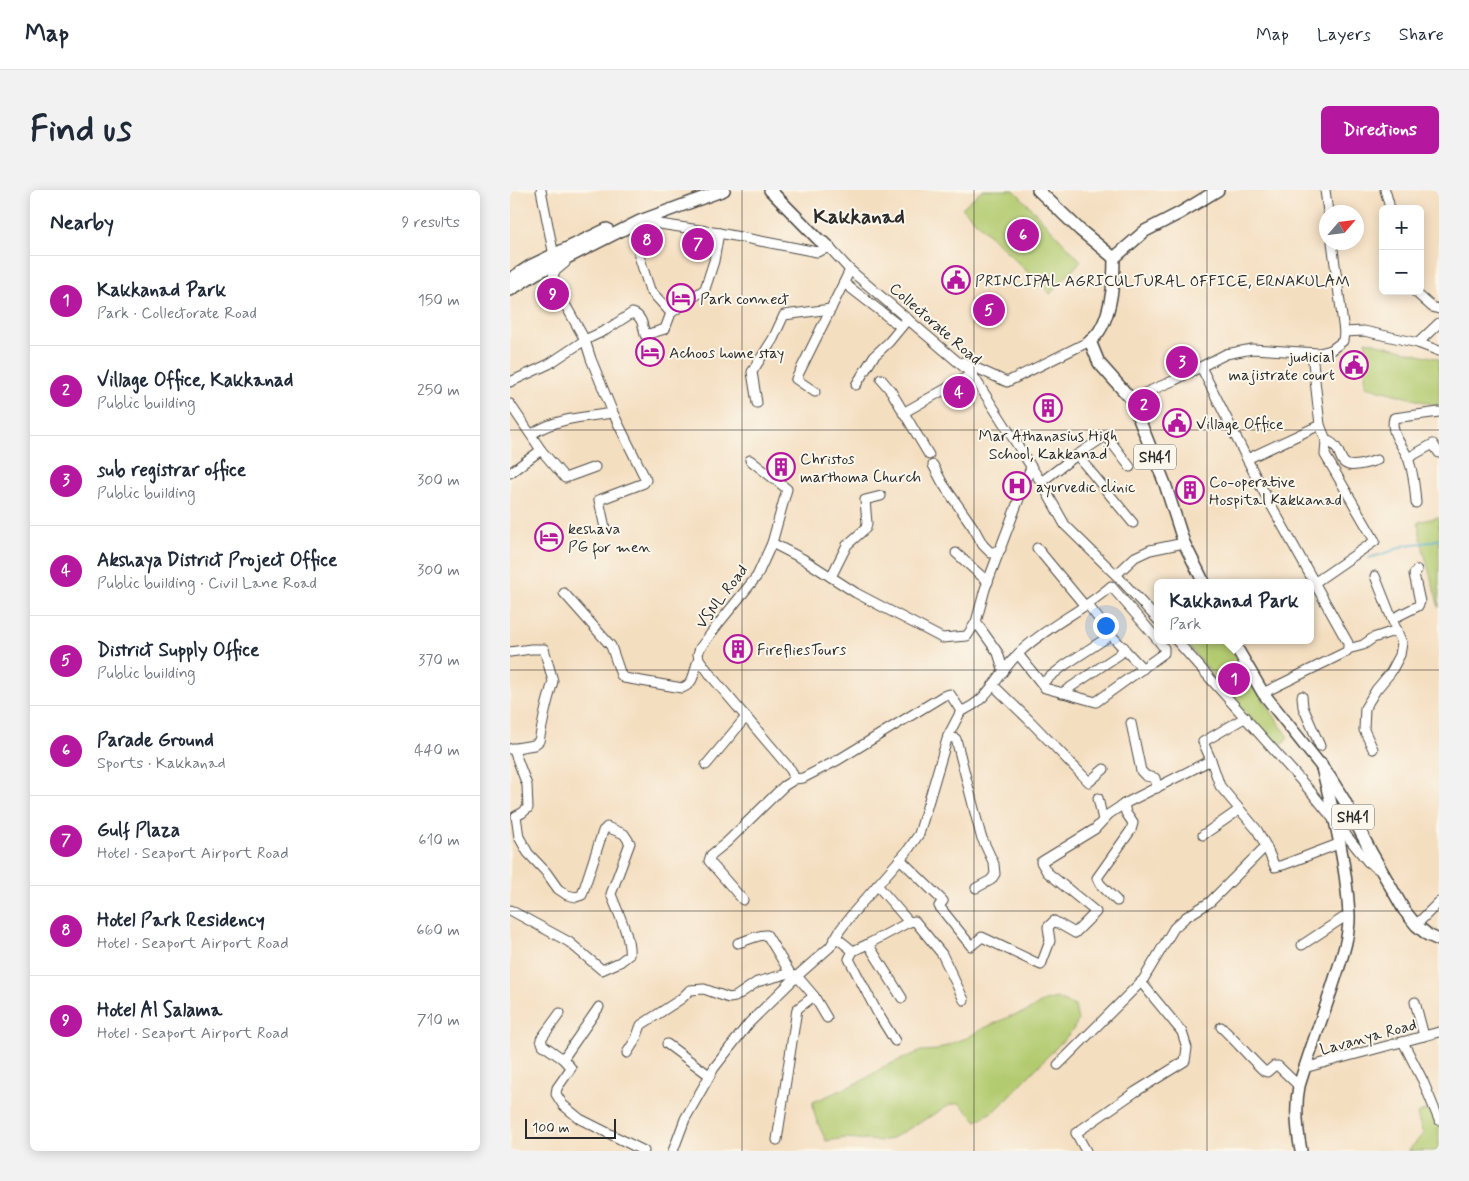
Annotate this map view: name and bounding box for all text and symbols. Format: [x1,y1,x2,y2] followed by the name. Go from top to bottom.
[25,19,69,50] text: Map
[1256,23,1289,47] text: Map
[1317,23,1371,47] text: Layers
[1399,23,1444,47] text: Share
[1321,106,1439,154] button: Directions
[30,107,132,153] text: Find us
[813,203,905,231] district label: Kakkanad
[1319,205,1364,250] north arrow
[1379,205,1424,295] map controls
[1379,205,1424,250] button: +
[50,209,114,237] text: Nearby
[402,212,460,233] text: 9 results
[1007,216,1039,254] pin: 6
[631,221,663,259] pin: 8
[682,225,714,263] pin: 7
[1379,250,1424,295] button: −
[941,265,971,295] public building icon: PRINCIPAL AGRICULTURAL OFFICE, ERNAKULAM
[975,271,1350,292] place label: PRINCIPAL AGRICULTURAL OFFICE, ERNAKULAM
[537,275,569,313] pin: 9
[97,278,226,303] text: Kakkanad Park
[884,278,986,370] street label: Collectorate Road
[666,283,696,313] hotel icon: Park connect
[700,289,789,310] place label: Park connect
[62,290,70,311] text: 1
[418,290,460,311] text: 150 m
[973,291,1005,329] pin: 5
[97,303,257,324] text: Park · Collectorate Road
[635,337,665,367] hotel icon: Achoos home stay
[669,343,784,364] place label: Achoos home stay
[1166,343,1198,381] pin: 3
[1228,347,1335,386] place label: judicial majistrate court
[1339,350,1369,380] public building icon: judicial majistrate court
[97,368,293,393] text: Village Office, Kakkanad
[943,373,975,411] pin: 4
[62,380,70,401] text: 2
[417,380,460,401] text: 250 m
[1128,386,1160,424] pin: 2
[97,393,196,414] text: Public building
[1033,393,1063,423] building icon: Mar Athanasius High School, Kakkanad
[1162,408,1192,438] public building icon: Village Office
[1196,414,1284,435] place label: Village Office
[979,426,1117,465] place label: Mar Athanasius High School, Kakkanad
[1134,444,1176,470] road number: SH41
[800,449,921,488] place label: Christos marthoma Church
[766,452,796,482] building icon: Christos marthoma Church
[97,458,246,483] text: sub registrar office
[62,470,70,491] text: 3
[417,470,460,491] text: 300 m
[1002,471,1032,501] hospital icon: ayurvedic clinic
[1209,472,1342,511] place label: Co-operative Hospital Kakkanad
[1175,475,1205,505] building icon: Co-operative Hospital Kakkanad
[1036,477,1135,498] place label: ayurvedic clinic
[97,483,196,504] text: Public building
[568,519,652,560] place label: keshava PG for men
[534,522,564,552] hotel icon: keshava PG for men
[97,548,337,573] text: Akshaya District Project Office
[61,560,71,581] text: 4
[417,560,460,581] text: 300 m
[691,561,753,633] street label: VSNL Road
[97,573,317,594] text: Public building · Civil Lane Road
[1154,579,1314,644] popup
[1169,589,1299,614] text: Kakkanad Park
[1093,613,1119,639] your location
[1169,614,1201,635] text: Park
[723,634,753,664] building icon: FirefliesTours
[97,638,259,663] text: District Supply Office
[757,640,846,661] place label: FirefliesTours
[61,650,71,671] text: 5
[418,650,460,671] text: 370 m
[1218,660,1250,698] pin: 1
[97,663,196,684] text: Public building
[97,728,214,753] text: Parade Ground
[62,740,70,761] text: 6
[414,740,460,761] text: 440 m
[97,753,226,774] text: Sports · Kakkanad
[1332,804,1374,830] road number: SH41
[97,818,180,843] text: Gulf Plaza
[61,830,71,851] text: 7
[418,830,460,851] text: 610 m
[97,843,288,864] text: Hotel · Seaport Airport Road
[97,908,265,933] text: Hotel Park Residency
[61,920,71,941] text: 8
[416,920,460,941] text: 660 m
[97,933,288,954] text: Hotel · Seaport Airport Road
[97,998,222,1023] text: Hotel Al Salama
[62,1010,70,1031] text: 9
[417,1010,460,1031] text: 710 m
[1318,1014,1419,1060] street label: Lavanya Road
[97,1023,288,1044] text: Hotel · Seaport Airport Road
[525,1116,616,1139] scale bar
[532,1119,570,1137] text: 100 m

